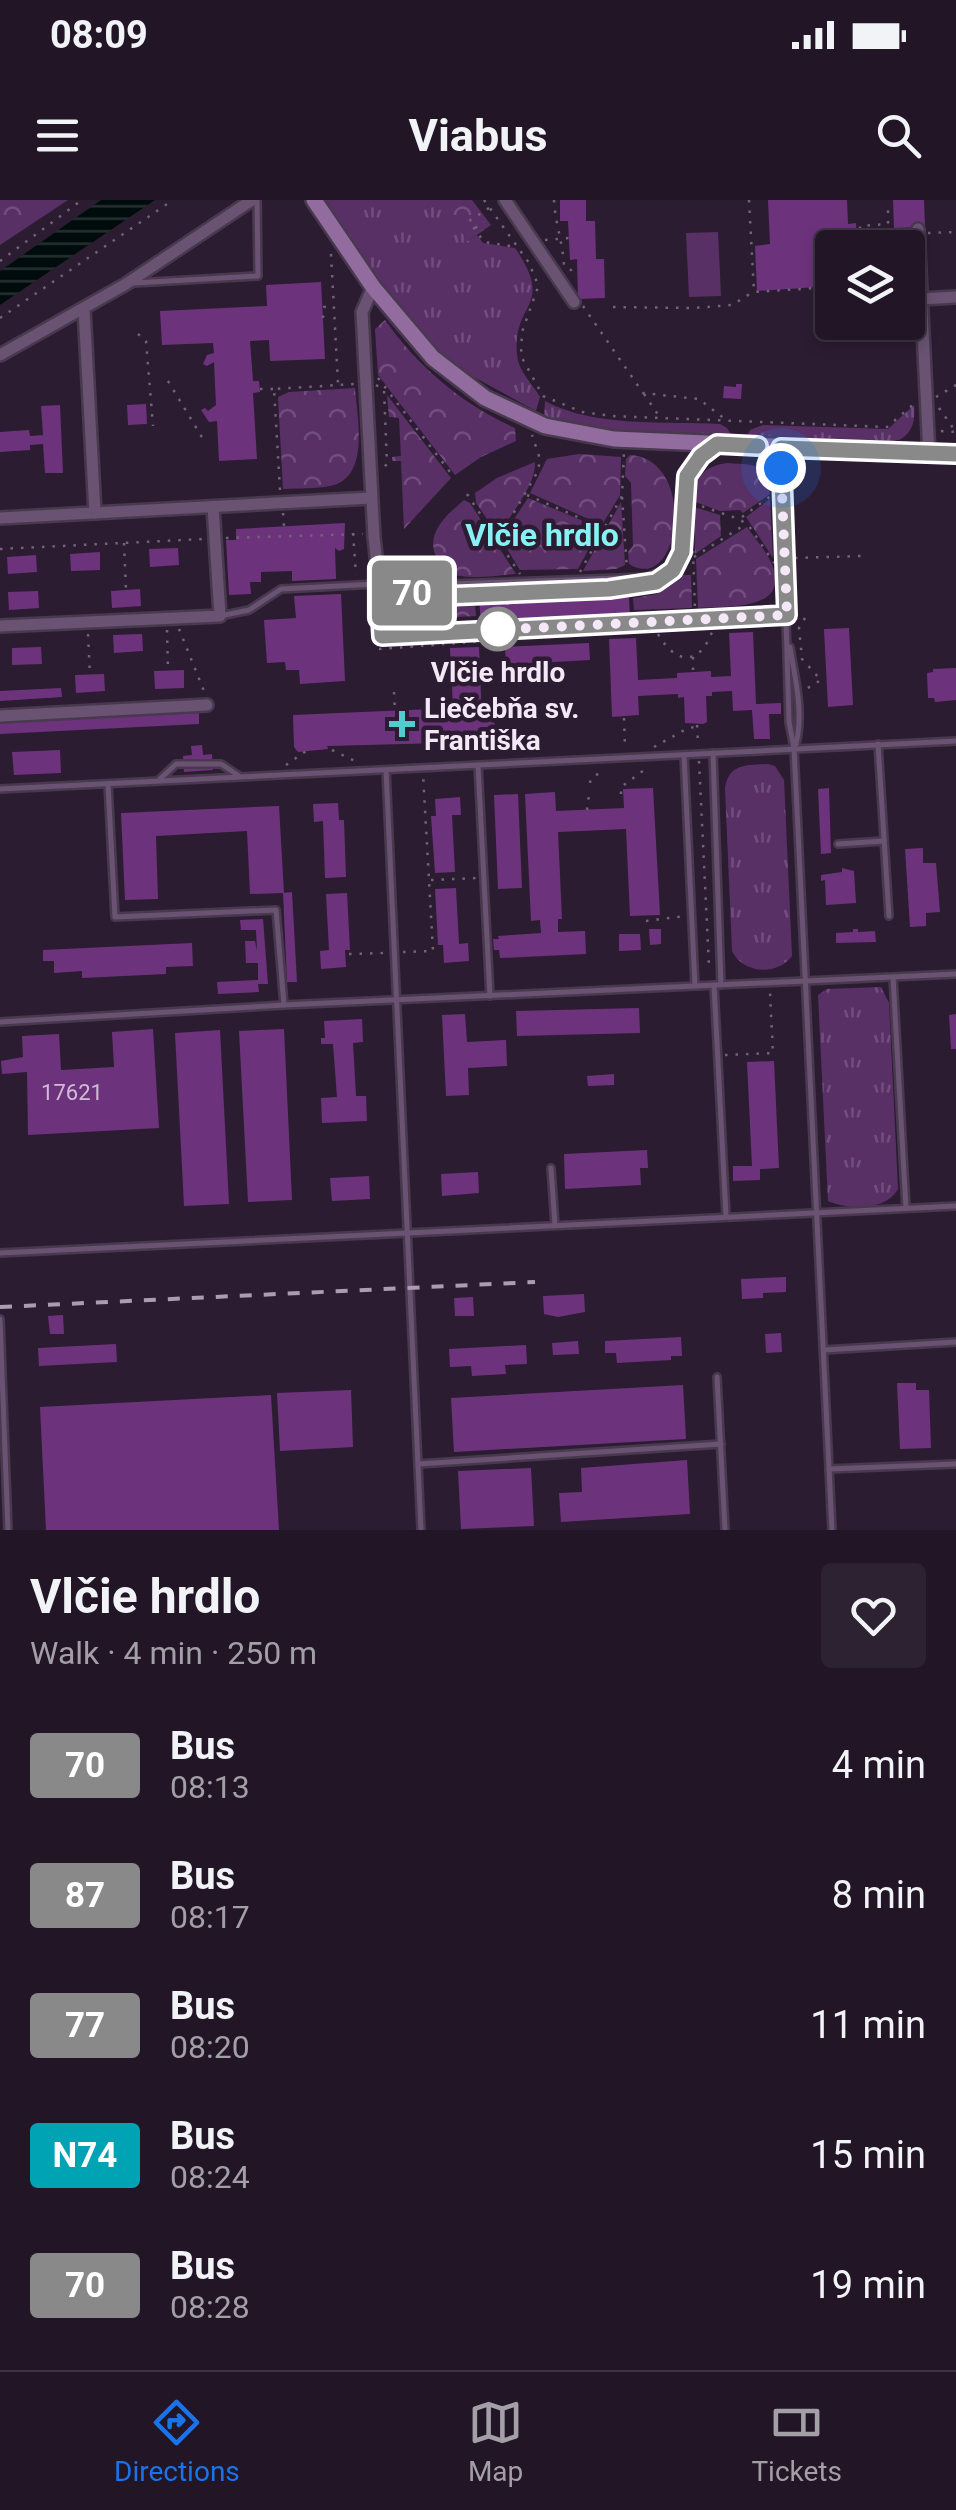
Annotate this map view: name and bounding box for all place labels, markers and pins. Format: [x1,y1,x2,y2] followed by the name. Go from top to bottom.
[477,608,519,650] marker: Vlčie hrdlo
[431,656,565,689] place label: Vlčie hrdlo
[424,692,579,757] place label: Liečebňa sv. Františka
[389,711,415,737] marker: Liečebňa sv. Františka

